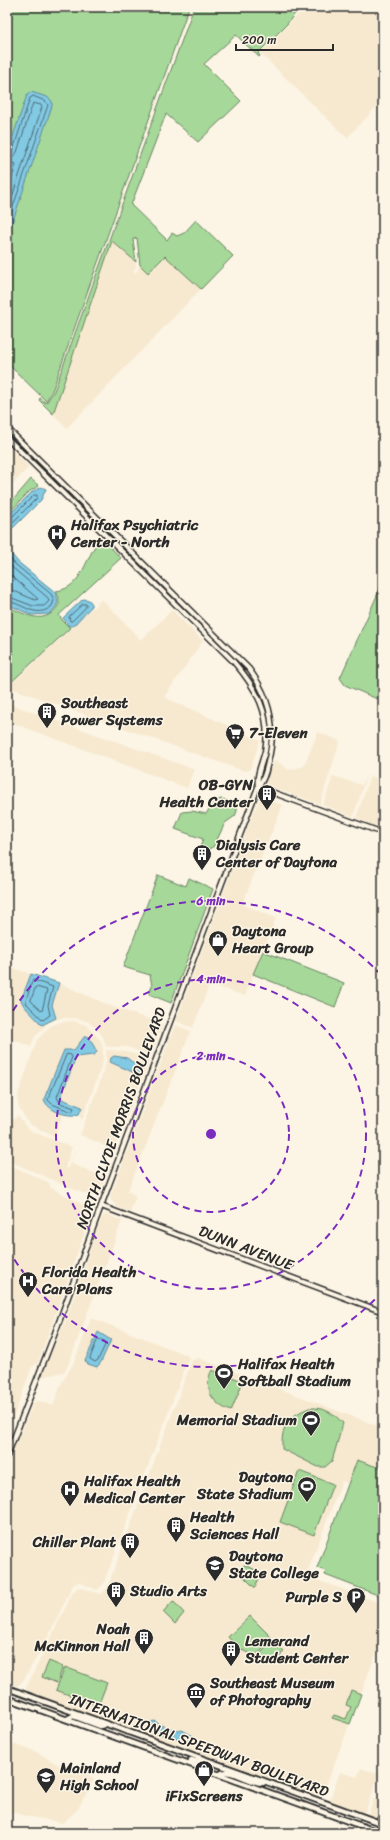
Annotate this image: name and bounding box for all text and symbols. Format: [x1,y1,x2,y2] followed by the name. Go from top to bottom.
[236,26,333,52] scale bar
[242,29,276,51] text: 200 m
[70,512,199,555] place label: Halifax Psychiatric Center - North
[46,523,68,551] hospital icon: Halifax Psychiatric Center - North
[60,690,164,733] place label: Southeast Power Systems
[36,701,58,729] building icon: Southeast Power Systems
[249,720,309,746] place label: 7-Eleven
[224,722,246,750] supermarket icon: 7-Eleven
[158,772,255,815] place label: OB-GYN Health Center
[256,783,278,811] building icon: OB-GYN Health Center
[215,832,337,875] place label: Dialysis Care Center of Daytona
[191,843,213,871] building icon: Dialysis Care Center of Daytona
[196,890,226,912] text: 6 min
[231,918,313,961] place label: Daytona Heart Group
[207,929,229,957] shop icon: Daytona Heart Group
[195,968,226,990] text: 4 min
[69,1003,173,1233] street label: NORTH CLYDE MORRIS BOULEVARD
[195,1045,226,1067] text: 2 min
[204,1127,218,1141] centre of rings
[195,1218,299,1279] street label: DUNN AVENUE
[41,1259,136,1302] place label: Florida Health Care Plans
[17,1270,39,1298] hospital icon: Florida Health Care Plans
[237,1351,351,1394] place label: Halifax Health Softball Stadium
[213,1362,235,1390] sports icon: Halifax Health Softball Stadium
[176,1407,297,1433] place label: Memorial Stadium
[300,1409,322,1437] sports icon: Memorial Stadium
[196,1464,293,1507] place label: Daytona State Stadium
[83,1468,187,1511] place label: Halifax Health Medical Center
[296,1475,318,1503] sports icon: Daytona State Stadium
[59,1479,81,1507] hospital icon: Halifax Health Medical Center
[189,1504,280,1547] place label: Health Sciences Hall
[165,1515,187,1543] building icon: Health Sciences Hall
[32,1529,116,1555] place label: Chiller Plant
[119,1531,141,1559] building icon: Chiller Plant
[228,1543,319,1586] place label: Daytona State College
[204,1554,226,1582] school or university icon: Daytona State College
[129,1578,208,1604] place label: Studio Arts
[105,1580,127,1608] building icon: Studio Arts
[285,1584,343,1610] place label: Purple S
[345,1586,367,1614] parking icon: Purple S
[33,1616,131,1659] place label: Noah McKinnon Hall
[133,1627,155,1655] building icon: Noah McKinnon Hall
[244,1628,350,1671] place label: Lemerand Student Center
[220,1639,242,1667] building icon: Lemerand Student Center
[209,1670,335,1713] place label: Southeast Museum of Photography
[185,1681,207,1709] museum icon: Southeast Museum of Photography
[64,1685,333,1804] street label: INTERNATIONAL SPEEDWAY BOULEVARD
[59,1755,139,1798] place label: Mainland High School
[193,1759,215,1787] shop icon: iFixScreens
[35,1766,57,1794] school or university icon: Mainland High School
[165,1783,244,1809] place label: iFixScreens

